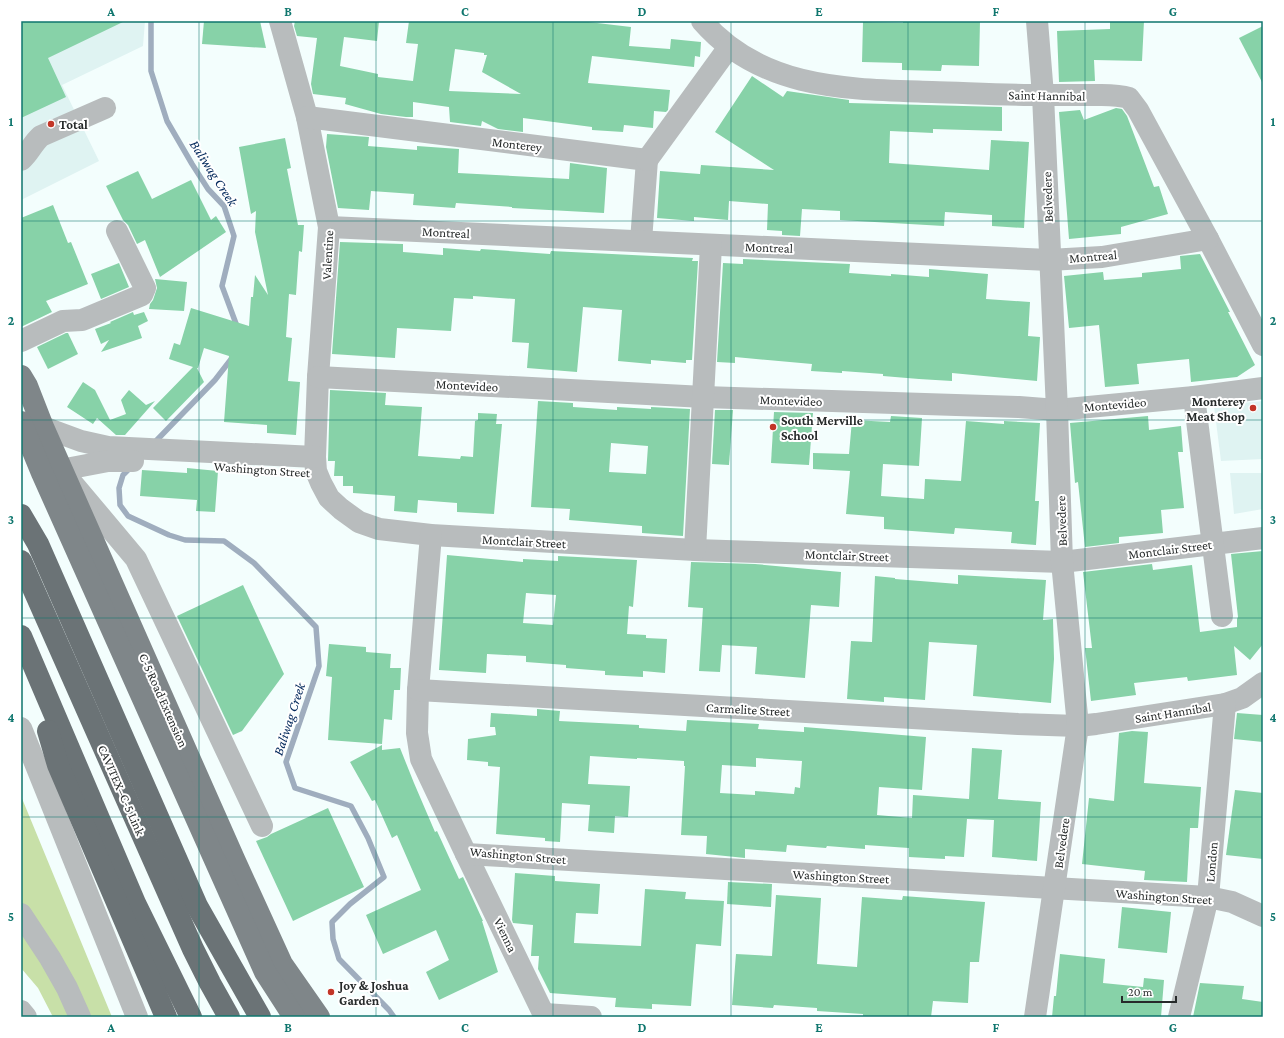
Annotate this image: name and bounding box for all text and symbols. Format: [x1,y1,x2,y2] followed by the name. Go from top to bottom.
[106,4,115,19] text: A
[284,4,292,19] text: B
[461,4,469,19] text: C
[638,4,647,19] text: D
[815,4,823,19] text: E
[993,4,1000,19] text: F
[1169,4,1177,19] text: G
[1008,87,1086,104] street label: Saint Hannibal
[9,114,14,129] text: 1
[1271,114,1276,129] text: 1
[59,117,88,132] place label: Total
[46,119,56,129] marker: Total
[491,134,544,155] street label: Monterey
[187,137,242,210] water label: Baliwag Creek
[1039,171,1056,222] street label: Belvedere
[422,224,471,241] street label: Montreal
[319,230,336,280] street label: Valentine
[745,239,794,256] street label: Montreal
[1068,247,1118,266] street label: Montreal
[8,313,15,328] text: 2
[1270,313,1277,328] text: 2
[435,376,499,395] street label: Montevideo
[759,392,823,409] street label: Montevideo
[1083,394,1147,415] street label: Montevideo
[1186,394,1246,424] place label: Monterey Meat Shop
[1248,403,1258,413] marker: Monterey Meat Shop
[781,413,863,443] place label: South Merville School
[768,422,778,432] marker: South Merville School
[213,459,311,480] street label: Washington Street
[1053,495,1070,546] street label: Belvedere
[8,512,14,527] text: 3
[1270,512,1276,527] text: 3
[482,532,567,551] street label: Montclair Street
[1127,537,1213,562] street label: Montclair Street
[805,547,890,564] street label: Montclair Street
[136,651,191,750] street label: C-5 Road Extension
[270,680,309,757] water label: Baliwag Creek
[1134,699,1213,726] street label: Saint Hannibal
[706,700,791,719] street label: Carmelite Street
[7,710,15,725] text: 4
[1269,710,1277,725] text: 4
[95,743,149,839] street label: CAVITEX–C-5 Link
[1051,817,1072,869] street label: Belvedere
[1202,841,1221,883] street label: London
[469,844,567,867] street label: Washington Street
[792,866,890,887] street label: Washington Street
[1115,886,1213,907] street label: Washington Street
[8,909,14,924] text: 5
[1270,909,1276,924] text: 5
[491,916,520,955] street label: Vienna
[337,978,409,1008] place label: Joy & Joshua Garden
[1122,978,1176,1004] scale bar
[1128,985,1153,999] text: 20 m
[326,987,336,997] marker: Joy & Joshua Garden
[106,1020,115,1035] text: A
[284,1020,292,1035] text: B
[461,1020,469,1035] text: C
[638,1020,647,1035] text: D
[815,1020,823,1035] text: E
[993,1020,1000,1035] text: F
[1169,1020,1177,1035] text: G

